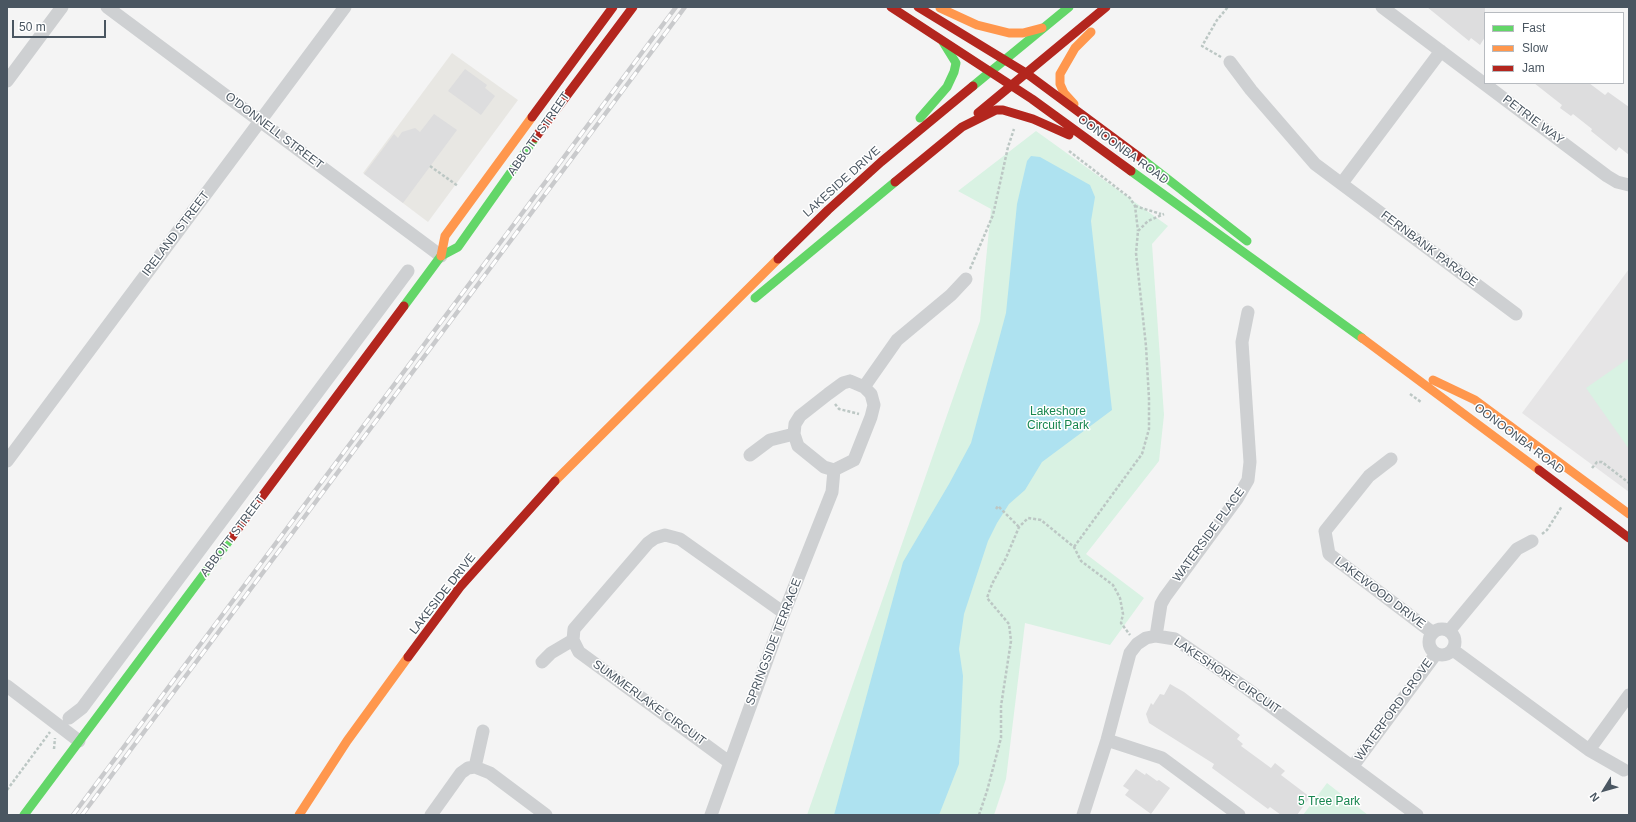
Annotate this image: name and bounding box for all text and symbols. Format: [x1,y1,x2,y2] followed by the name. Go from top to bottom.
[14,12,108,38] scale bar
[1484,12,1624,84] legend
[19,20,46,34] text: 50 m
[1522,21,1545,35] text: Fast
[1522,41,1548,55] text: Slow
[1522,61,1545,75] text: Jam
[222,89,326,173] street label: O'DONNELL STREET
[505,89,573,179] street label: ABBOTT STREET
[1500,92,1566,148] street label: PETRIE WAY
[1075,112,1171,188] street label: OONOONBA ROAD
[801,144,883,220] street label: LAKESIDE DRIVE
[139,189,213,279] street label: IRELAND STREET
[1378,208,1480,290] street label: FERNBANK PARADE
[1471,401,1567,477] street label: OONOONBA ROAD
[1027,405,1089,433] park label: Lakeshore Circuit Park
[1170,485,1248,585] street label: WATERSIDE PLACE
[198,492,268,580] street label: ABBOTT STREET
[407,551,479,637] street label: LAKESIDE DRIVE
[1332,554,1428,632] street label: LAKEWOOD DRIVE
[743,577,805,707] street label: SPRINGSIDE TERRACE
[1171,635,1283,717] street label: LAKESHORE CIRCUIT
[1352,656,1436,764] street label: WATERFORD GROVE
[590,657,708,749] street label: SUMMERLAKE CIRCUIT
[1584,770,1624,810] north arrow
[1587,790,1602,804] text: N
[1298,795,1360,809] park label: 5 Tree Park

